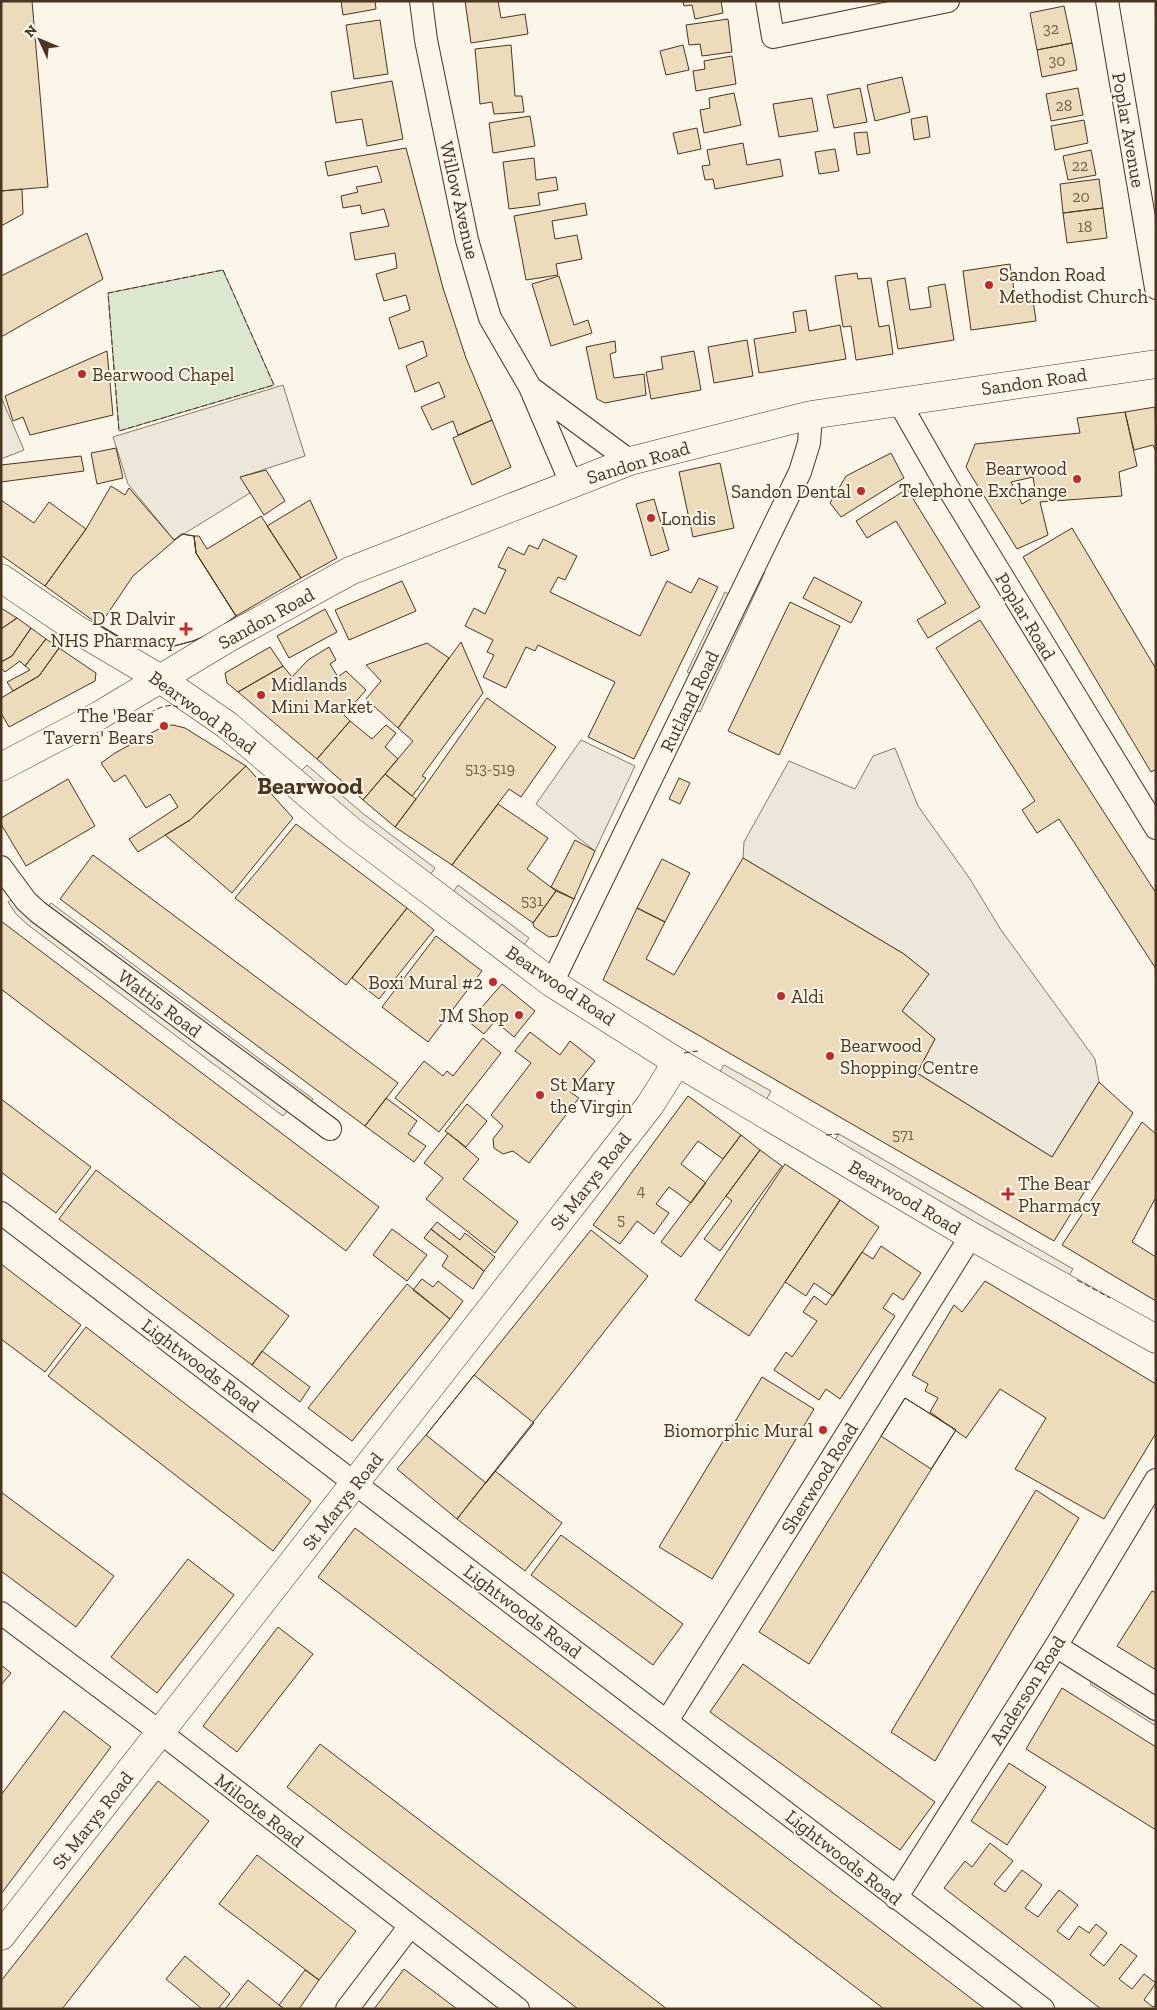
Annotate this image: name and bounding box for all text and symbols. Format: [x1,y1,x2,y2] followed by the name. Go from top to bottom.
[15,15,65,65] north arrow
[1043,19,1059,38] house number: 32
[21,21,41,41] text: N
[1048,51,1066,70] house number: 30
[1107,71,1150,190] street label: Poplar Avenue
[1056,96,1072,115] house number: 28
[435,139,484,261] street label: Willow Avenue
[1072,156,1088,175] house number: 22
[1072,187,1090,206] house number: 20
[1078,217,1092,236] house number: 18
[999,263,1148,308] place label: Sandon Road Methodist Church
[983,279,995,291] marker: Sandon Road Methodist Church
[92,363,235,386] place label: Bearwood Chapel
[980,363,1089,400] street label: Sandon Road
[76,368,88,380] marker: Bearwood Chapel
[584,436,693,489] street label: Sandon Road
[899,457,1068,502] place label: Bearwood Telephone Exchange
[1071,473,1083,485] marker: Bearwood Telephone Exchange
[731,480,851,503] place label: Sandon Dental
[855,485,867,497] marker: Sandon Dental
[661,507,716,530] place label: Londis
[645,512,657,524] marker: Londis
[991,568,1061,665] street label: Poplar Road
[214,582,319,654] street label: Sandon Road
[50,607,176,652] place label: D R Dalvir NHS Pharmacy
[180,623,192,635] marker: D R Dalvir NHS Pharmacy
[655,646,724,756] street label: Rutland Road
[145,666,261,759] street label: Bearwood Road
[271,673,373,718] place label: Midlands Mini Market
[255,689,267,701] marker: Midlands Mini Market
[43,704,154,749] place label: The 'Bear Tavern' Bears
[158,720,170,732] marker: The 'Bear Tavern' Bears
[465,759,515,778] house number: 513-519
[257,771,363,800] district label: Bearwood
[521,891,543,910] house number: 531
[502,940,620,1031] street label: Bearwood Road
[113,964,207,1043] street label: Wattis Road
[368,971,483,994] place label: Boxi Mural #2
[487,976,499,988] marker: Boxi Mural #2
[791,985,824,1008] place label: Aldi
[775,990,787,1002] marker: Aldi
[438,1004,509,1027] place label: JM Shop
[513,1009,525,1021] marker: JM Shop
[840,1034,978,1079] place label: Bearwood Shopping Centre
[824,1050,836,1062] marker: Bearwood Shopping Centre
[550,1073,632,1118] place label: St Mary the Virgin
[534,1089,546,1101] marker: St Mary the Virgin
[892,1125,914,1144] house number: 571
[545,1127,636,1235] street label: St Marys Road
[844,1155,966,1240] street label: Bearwood Road
[1018,1172,1101,1217] place label: The Bear Pharmacy
[637,1181,646,1200] house number: 4
[1002,1188,1014,1200] marker: The Bear Pharmacy
[617,1210,625,1229] house number: 5
[137,1314,265,1418] street label: Lightwoods Road
[776,1418,863,1538] street label: Sherwood Road
[664,1419,813,1442] place label: Biomorphic Mural
[817,1424,829,1436] marker: Biomorphic Mural
[297,1447,388,1555] street label: St Marys Road
[459,1560,587,1664] street label: Lightwoods Road
[985,1631,1071,1749] street label: Anderson Road
[47,1766,138,1874] street label: St Marys Road
[211,1768,309,1853] street label: Milcote Road
[781,1805,907,1910] street label: Lightwoods Road

